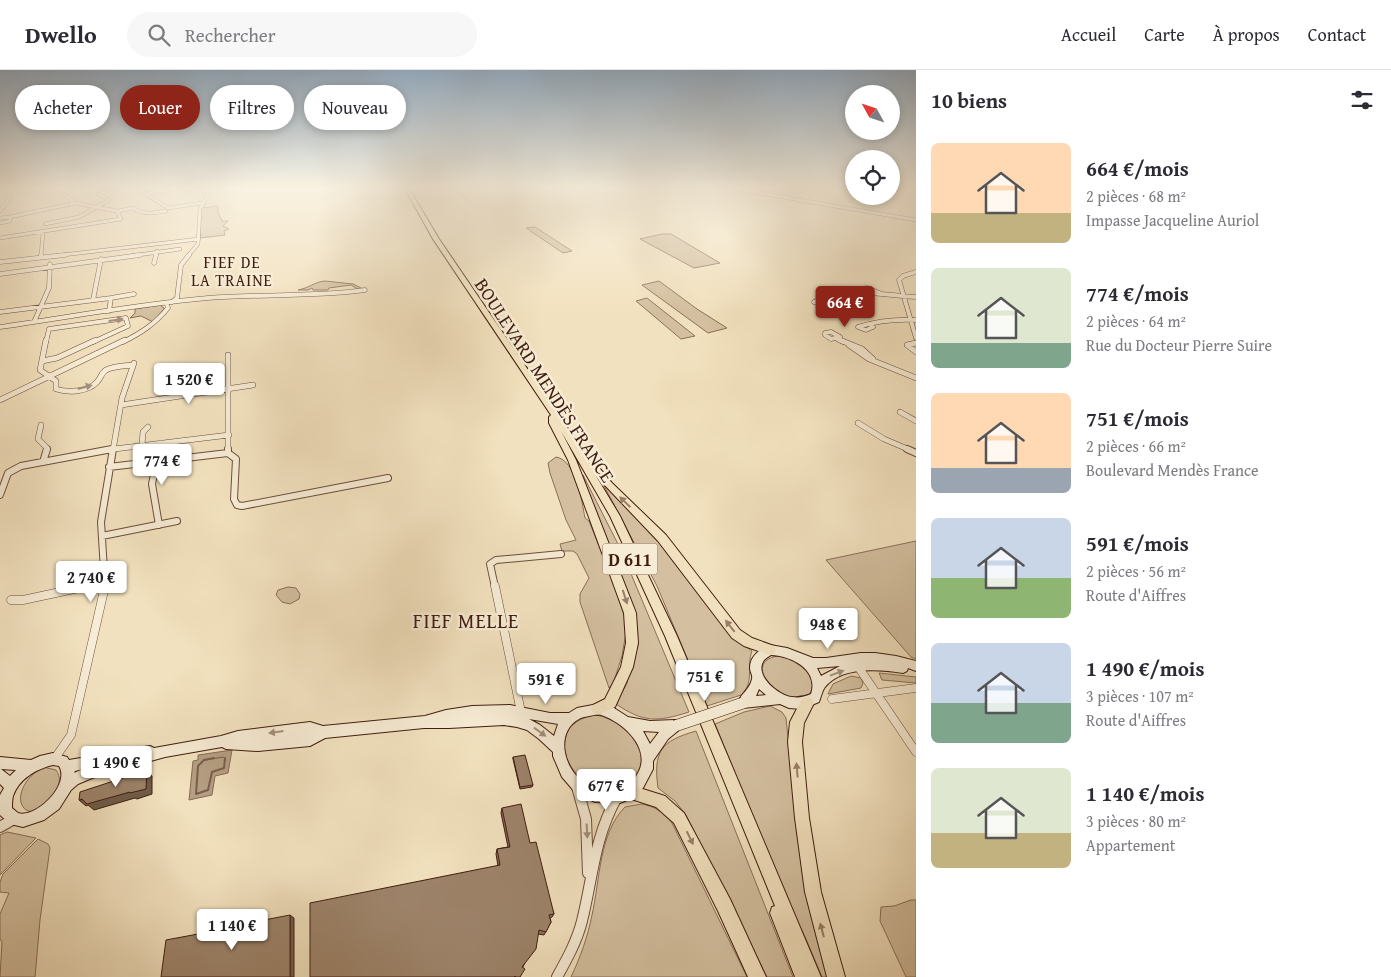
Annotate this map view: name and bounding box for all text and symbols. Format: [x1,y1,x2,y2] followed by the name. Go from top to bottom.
[127,12,477,57] search box
[25,17,97,52] text: Dwello
[145,21,173,49] icon: search
[185,21,276,49] text: Rechercher
[1061,21,1116,48] text: Accueil
[1144,21,1185,48] text: Carte
[1213,21,1280,48] text: À propos
[1308,21,1366,48] text: Contact
[15,85,110,130] chip: Acheter
[120,85,200,130] chip: Louer
[210,85,294,130] chip: Filtres
[304,85,406,130] chip: Nouveau
[845,85,900,140] north arrow
[845,85,900,205] map controls
[931,85,1007,116] text: 10 biens
[1348,86,1376,114] icon: filters
[845,150,900,205] button: locate
[1086,153,1189,184] text: 664 €/mois
[971,163,1031,223] icon: home
[1086,184,1186,208] text: 2 pièces · 68 m²
[1086,208,1259,232] text: Impasse Jacqueline Auriol
[191,250,273,292] district label: FIEF DE LA TRAINE
[468,272,622,488] street label: BOULEVARD MENDÈS FRANCE
[1086,278,1189,309] text: 774 €/mois
[810,286,880,328] pin: 664 €
[971,288,1031,348] icon: home
[827,290,863,314] text: 664 €
[1086,309,1186,333] text: 2 pièces · 64 m²
[108,315,124,323] one-way arrow
[1086,333,1272,357] text: Rue du Docteur Pierre Suire
[143,362,235,405] pin: 1 520 €
[165,367,213,391] text: 1 520 €
[78,383,93,391] one-way arrow
[1086,403,1189,434] text: 751 €/mois
[971,413,1031,473] icon: home
[1086,434,1186,458] text: 2 pièces · 66 m²
[127,444,197,486] pin: 774 €
[144,448,180,472] text: 774 €
[1086,458,1259,482] text: Boulevard Mendès France
[620,496,632,508] one-way arrow
[1086,528,1189,559] text: 591 €/mois
[971,538,1031,598] icon: home
[602,544,658,574] road number: D 611
[1086,559,1186,583] text: 2 pièces · 56 m²
[45,560,137,603] pin: 2 740 €
[67,565,115,589] text: 2 740 €
[1086,583,1186,607] text: Route d'Aiffres
[621,590,629,605] one-way arrow
[413,606,519,635] district label: FIEF MELLE
[793,608,863,650] pin: 948 €
[810,612,846,636] text: 948 €
[725,619,735,633] one-way arrow
[1086,653,1204,684] text: 1 490 €/mois
[670,660,740,702] pin: 751 €
[511,662,581,705] pin: 591 €
[971,663,1031,723] icon: home
[687,664,723,688] text: 751 €
[528,667,564,691] text: 591 €
[830,669,845,677] one-way arrow
[1086,684,1194,708] text: 3 pièces · 107 m²
[1086,708,1186,732] text: Route d'Aiffres
[533,727,546,737] one-way arrow
[267,728,283,736] one-way arrow
[70,746,162,788] pin: 1 490 €
[92,750,140,774] text: 1 490 €
[793,762,801,778] one-way arrow
[571,768,641,811] pin: 677 €
[588,773,624,797] text: 677 €
[1086,778,1204,809] text: 1 140 €/mois
[971,788,1031,848] icon: home
[1086,809,1186,833] text: 3 pièces · 80 m²
[584,823,592,839] one-way arrow
[686,831,694,845] one-way arrow
[1086,833,1176,857] text: Appartement
[186,908,278,951] pin: 1 140 €
[208,913,256,937] text: 1 140 €
[818,923,826,938] one-way arrow

